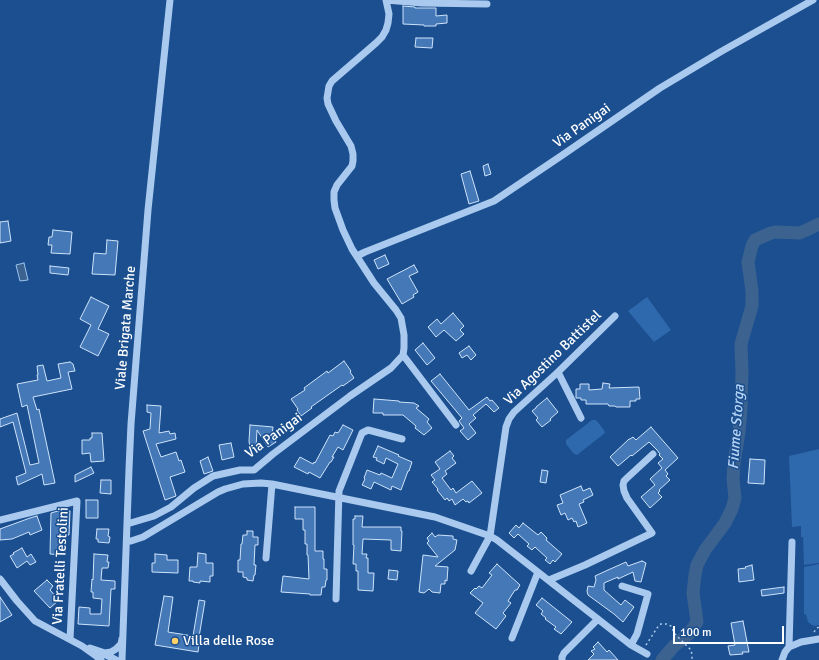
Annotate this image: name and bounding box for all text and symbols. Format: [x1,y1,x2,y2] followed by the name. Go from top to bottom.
[550,100,614,152] street label: Via Panigai
[112,265,140,391] street label: Viale Brigata Marche
[501,307,605,409] street label: Via Agostino Battistel
[725,384,749,470] water label: Fiume Storga
[242,410,306,462] street label: Via Panigai
[50,507,72,625] street label: Via Fratelli Testolini
[675,618,786,644] scale bar
[680,625,712,640] text: 100 m
[183,633,274,649] place label: Villa delle Rose
[170,636,180,646] marker: Villa delle Rose

